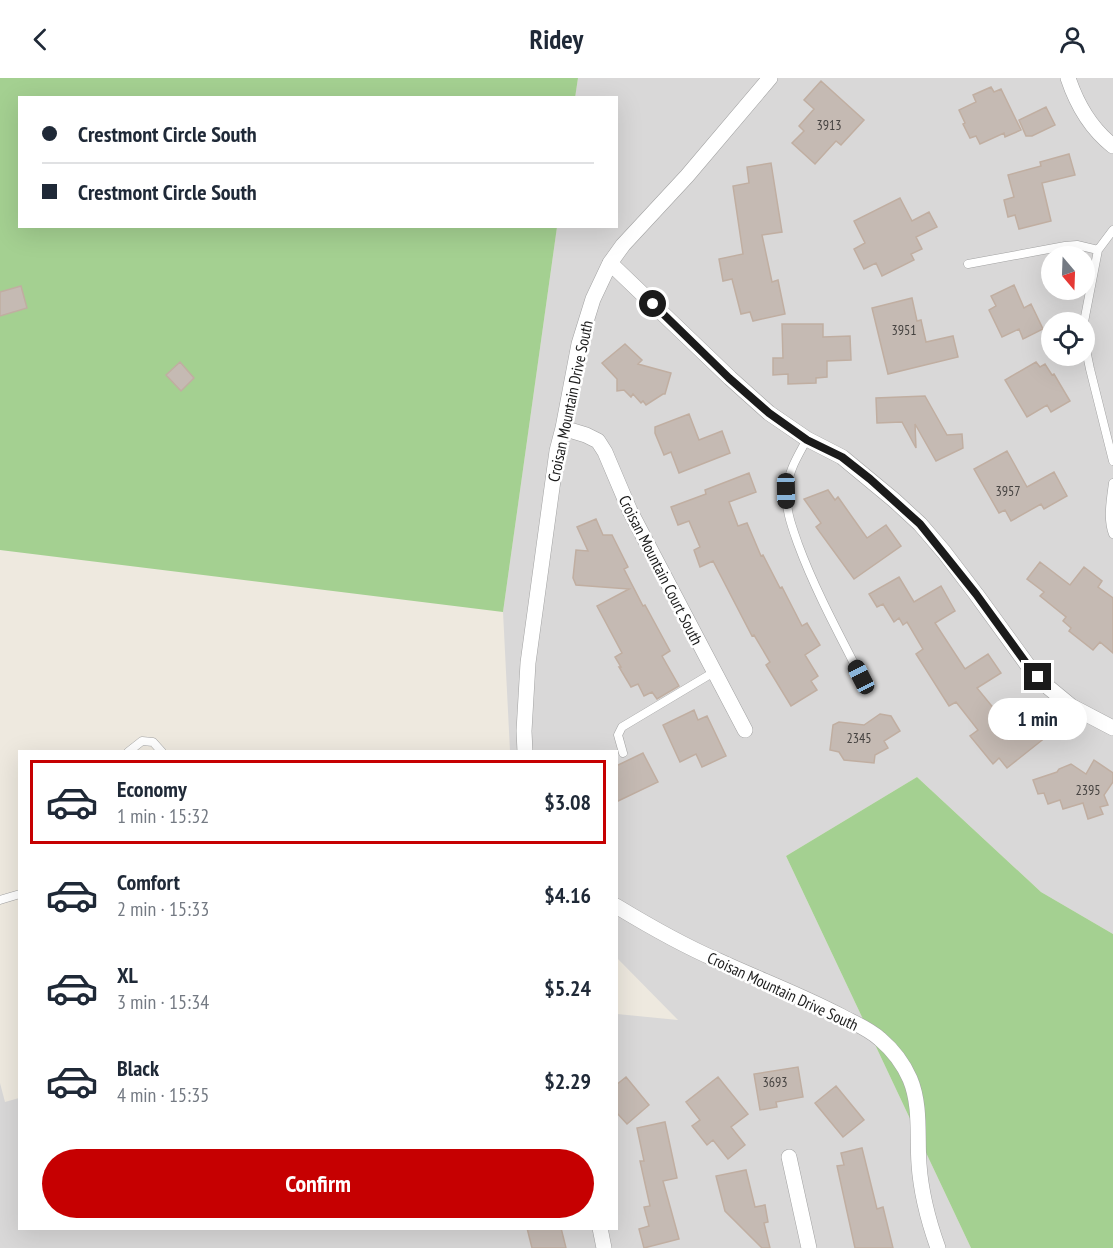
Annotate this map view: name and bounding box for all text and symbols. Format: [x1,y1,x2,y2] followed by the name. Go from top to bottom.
[530,22,583,56] text: Ridey
[24,23,57,56] icon: back
[1056,23,1089,56] icon: person
[816,116,842,134] house number: 3913
[78,120,257,148] text: Crestmont Circle South
[78,178,257,206] text: Crestmont Circle South
[1041,246,1095,300] north arrow
[1041,246,1095,366] map controls
[639,290,666,317] route start
[1041,312,1095,366] button: locate
[543,318,597,484] street label: Croisan Mountain Drive South
[891,321,917,339] house number: 3951
[777,473,795,509] car
[995,482,1021,500] house number: 3957
[615,492,707,648] street label: Croisan Mountain Court South
[845,657,877,697] car
[1024,663,1051,690] route end
[988,698,1088,740] callout: 1 min
[1017,706,1058,732] text: 1 min
[846,729,872,747] house number: 2345
[45,775,99,829] icon: car
[117,775,187,803] text: Economy
[1075,781,1101,799] house number: 2395
[544,788,591,816] text: $3.08
[117,803,209,829] text: 1 min · 15:32
[45,868,99,922] icon: car
[117,868,180,896] text: Comfort
[544,881,591,909] text: $4.16
[117,896,209,922] text: 2 min · 15:33
[704,947,862,1035] street label: Croisan Mountain Drive South
[45,961,99,1015] icon: car
[117,961,138,989] text: XL
[544,974,591,1002] text: $5.24
[117,989,209,1015] text: 3 min · 15:34
[45,1054,99,1108] icon: car
[117,1054,159,1082] text: Black
[544,1067,591,1095] text: $2.29
[762,1073,788,1091] house number: 3693
[117,1082,209,1108] text: 4 min · 15:35
[42,1149,594,1218] button: Confirm

